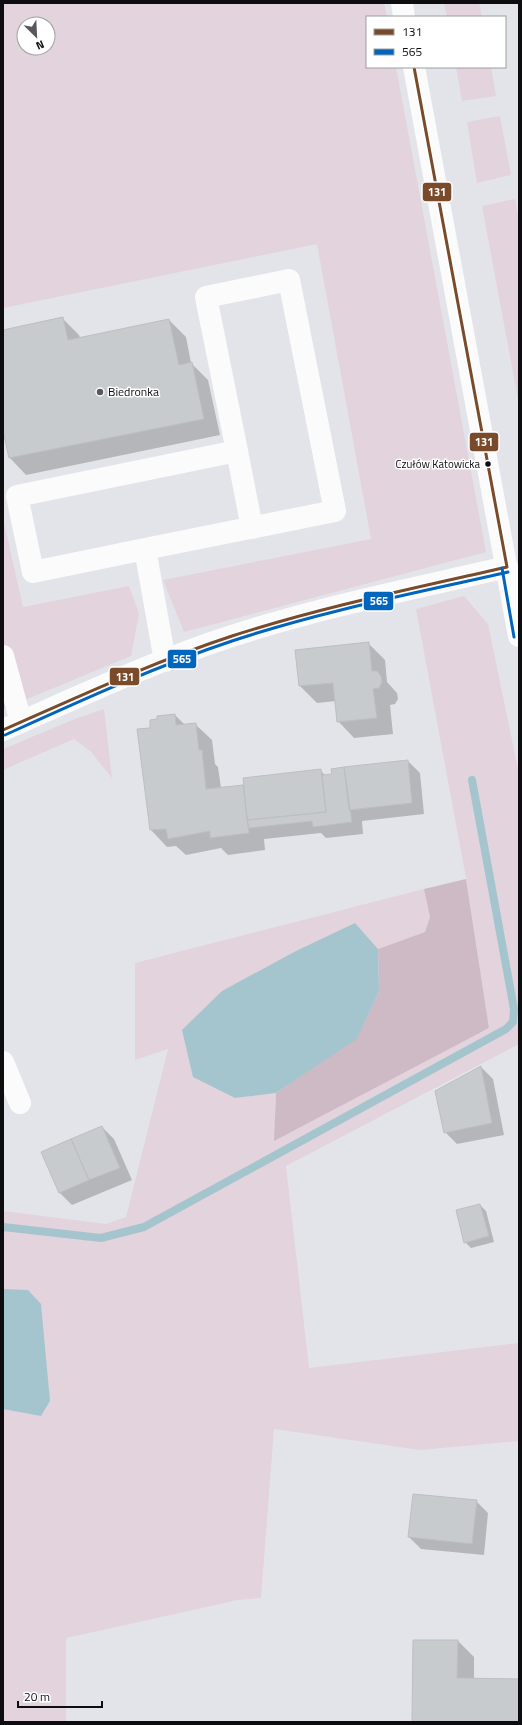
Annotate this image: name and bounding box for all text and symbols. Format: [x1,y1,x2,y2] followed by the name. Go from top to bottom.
[16,16,56,56] north arrow
[366,16,506,68] legend
[402,22,422,41] text: 131
[33,36,47,54] text: N
[402,42,422,61] text: 565
[422,182,452,202] line badge: 131
[428,184,446,200] text: 131
[108,382,159,401] place label: Biedronka
[95,387,105,397] marker: Biedronka
[469,432,499,452] line badge: 131
[475,434,493,450] text: 131
[395,456,480,472] place label: Czułów Katowicka
[483,459,493,469] marker: Czułów Katowicka
[363,591,394,611] line badge: 565
[370,593,388,609] text: 565
[167,649,197,669] line badge: 565
[173,651,191,667] text: 565
[109,667,140,686] line badge: 131
[116,669,134,685] text: 131
[18,1683,102,1709] scale bar
[24,1687,50,1706] text: 20 m

